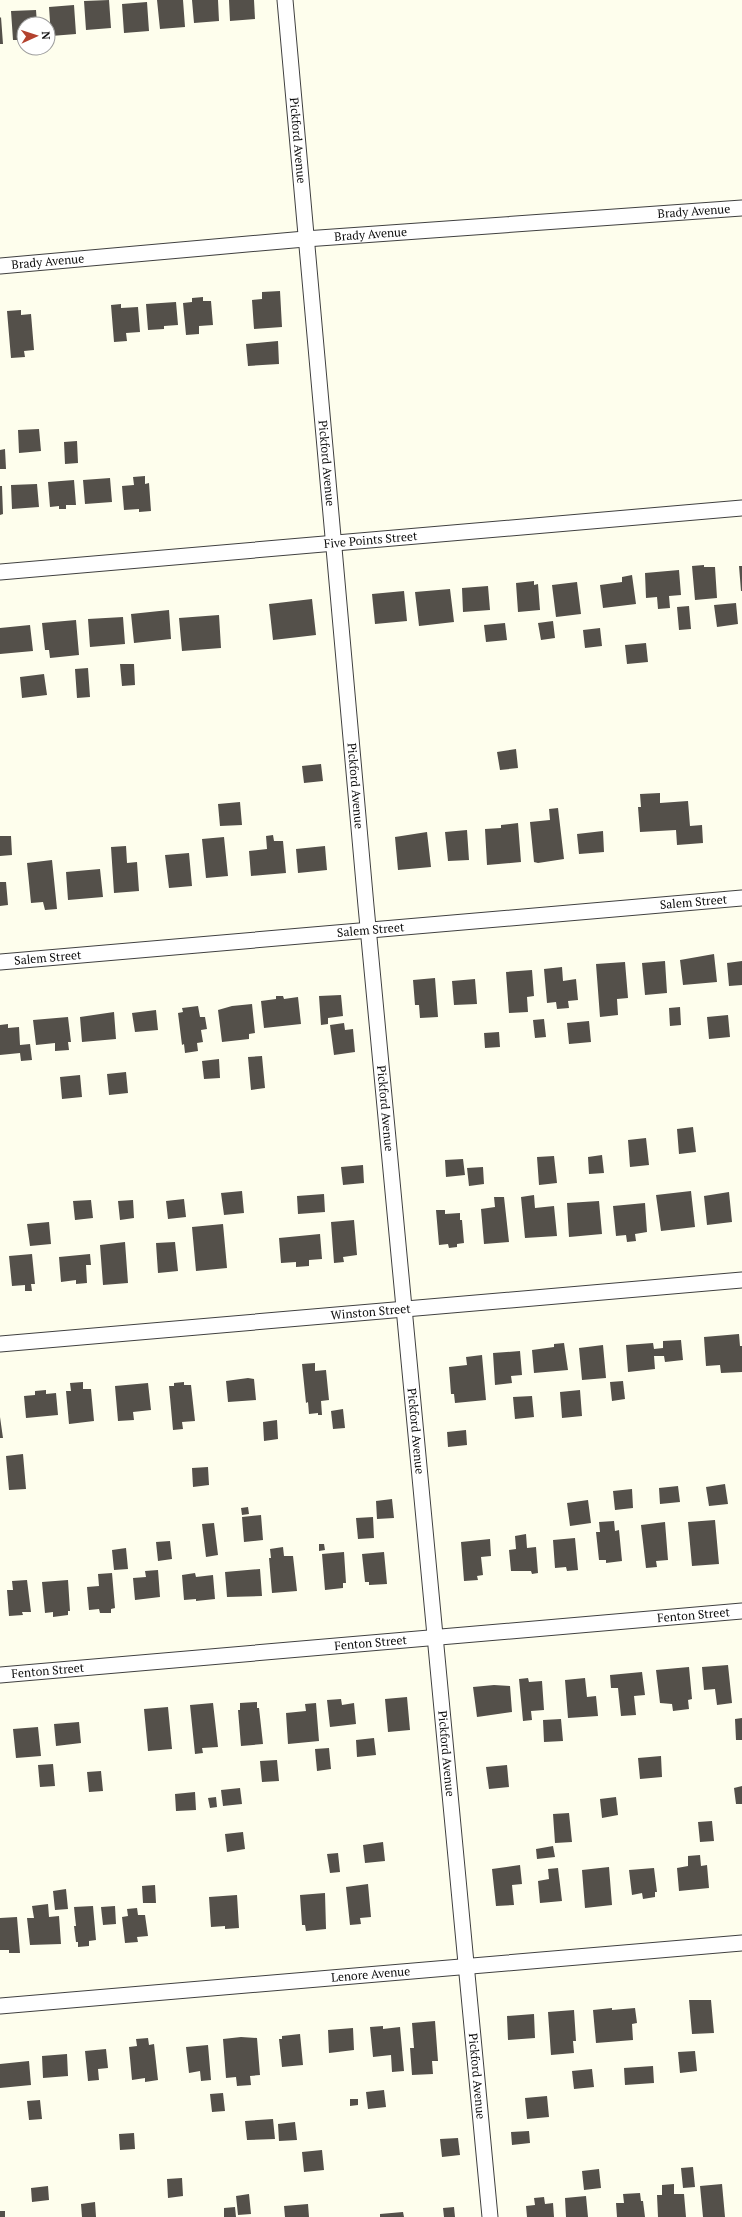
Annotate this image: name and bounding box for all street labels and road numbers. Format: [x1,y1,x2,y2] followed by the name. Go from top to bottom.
[287,97,309,184] street label: Pickford Avenue
[657,201,731,221] street label: Brady Avenue
[334,224,407,244] street label: Brady Avenue
[11,251,85,272] street label: Brady Avenue
[316,419,338,507] street label: Pickford Avenue
[323,528,419,551] street label: Five Points Street
[344,742,367,830] street label: Pickford Avenue
[659,891,728,912] street label: Salem Street
[336,919,405,940] street label: Salem Street
[14,947,83,968] street label: Salem Street
[374,1065,397,1152] street label: Pickford Avenue
[330,1301,412,1322] street label: Winston Street
[405,1387,428,1475] street label: Pickford Avenue
[656,1604,731,1625] street label: Fenton Street
[334,1632,408,1653] street label: Fenton Street
[11,1660,85,1681] street label: Fenton Street
[435,1710,458,1797] street label: Pickford Avenue
[331,1963,411,1985] street label: Lenore Avenue
[466,2032,489,2120] street label: Pickford Avenue

